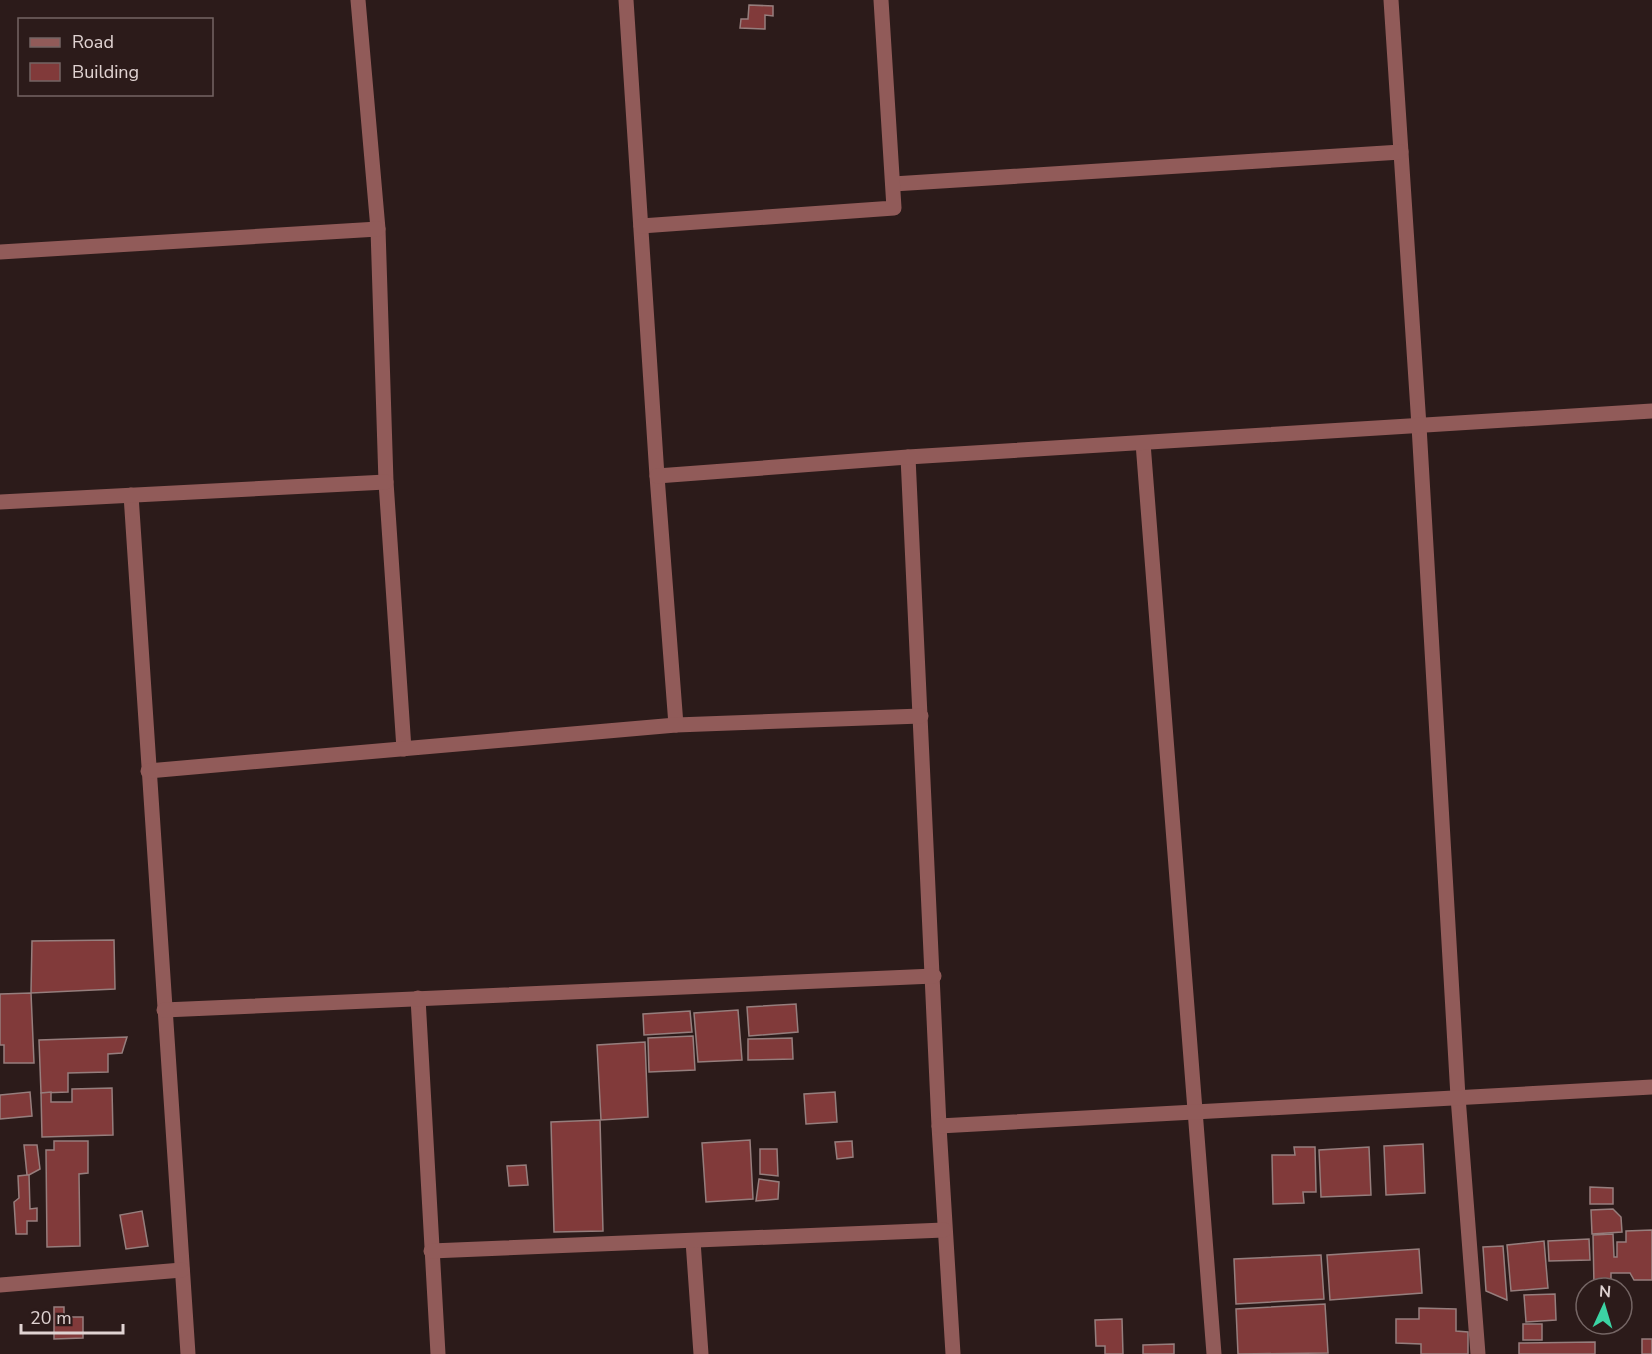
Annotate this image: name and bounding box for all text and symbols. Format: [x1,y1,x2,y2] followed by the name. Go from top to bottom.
[18,18,213,96] legend
[72,30,114,54] text: Road
[72,60,139,84] text: Building
[1574,1276,1634,1336] north arrow
[1598,1281,1612,1303] text: N
[21,1297,123,1335] scale bar
[30,1306,72,1330] text: 20 m

